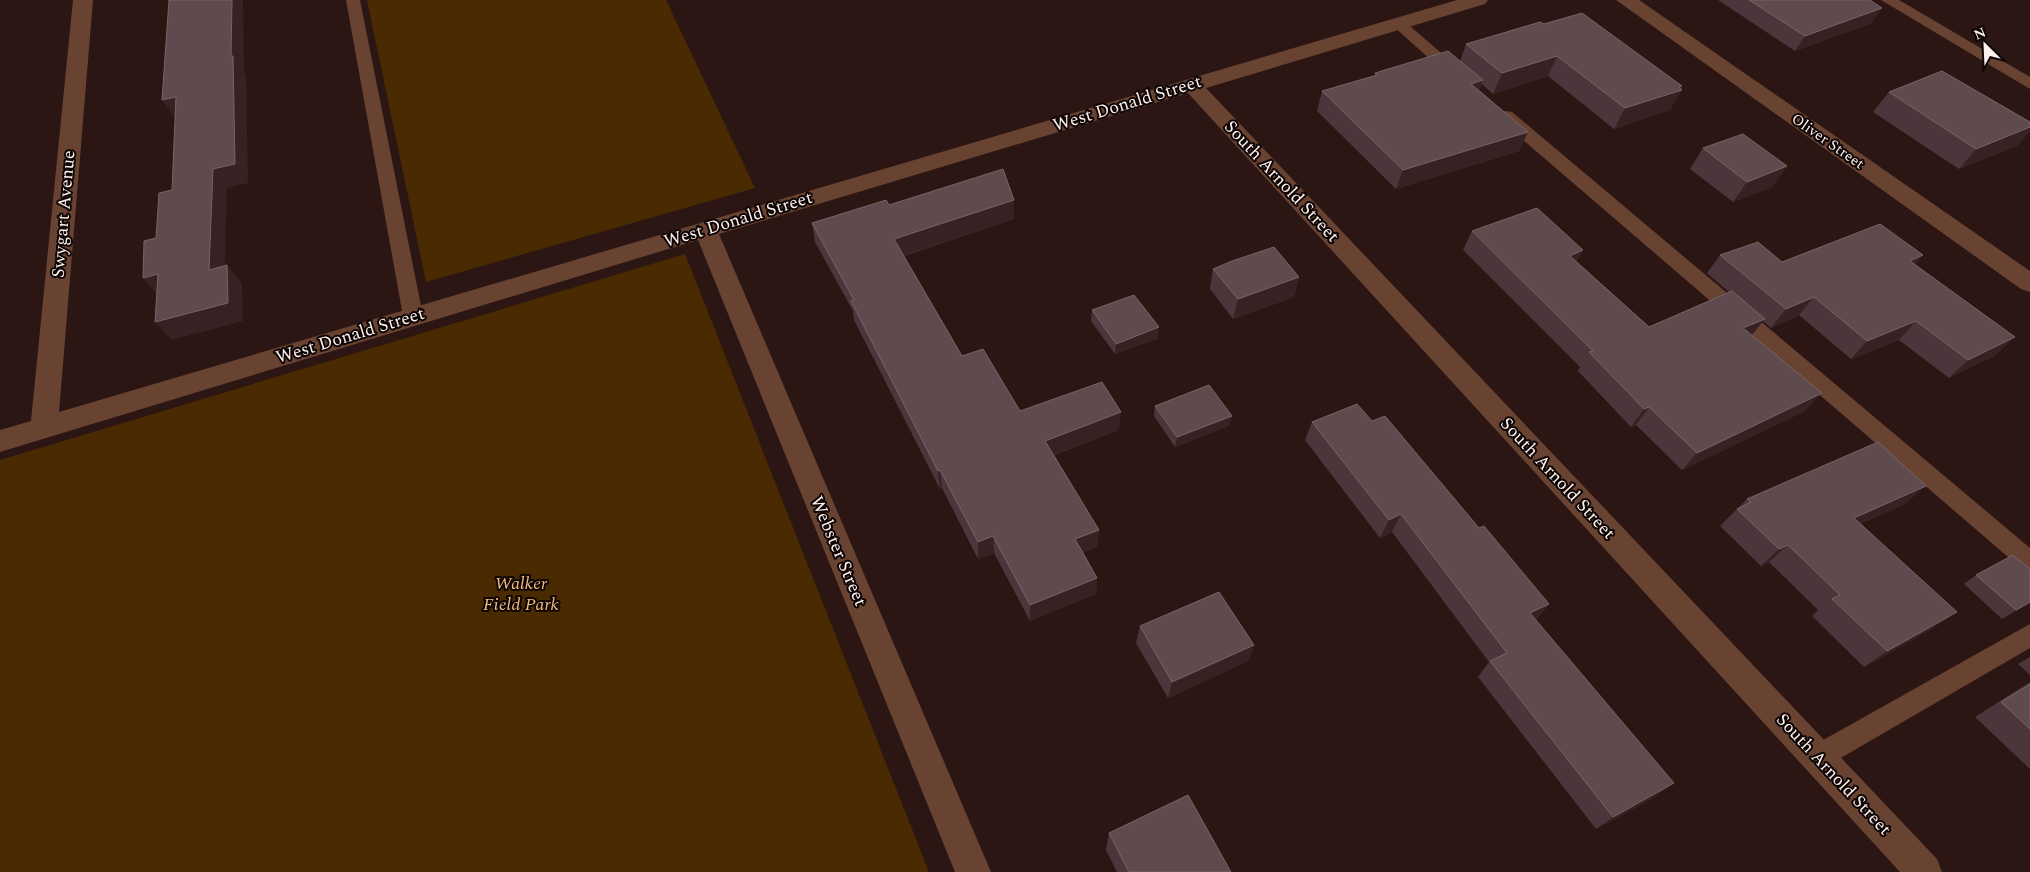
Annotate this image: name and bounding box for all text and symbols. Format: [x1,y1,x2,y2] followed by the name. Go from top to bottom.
[1960,20,2010,70] north arrow
[1970,22,1989,45] text: N
[1049,68,1205,139] street label: West Donald Street
[1786,108,1869,175] street label: Oliver Street
[1218,114,1346,249] street label: South Arnold Street
[44,149,83,279] street label: Swygart Avenue
[660,184,816,255] street label: West Donald Street
[272,300,428,371] street label: West Donald Street
[1494,411,1622,546] street label: South Arnold Street
[803,492,874,611] street label: Webster Street
[483,570,560,618] park label: Walker Field Park
[1770,707,1898,842] street label: South Arnold Street

